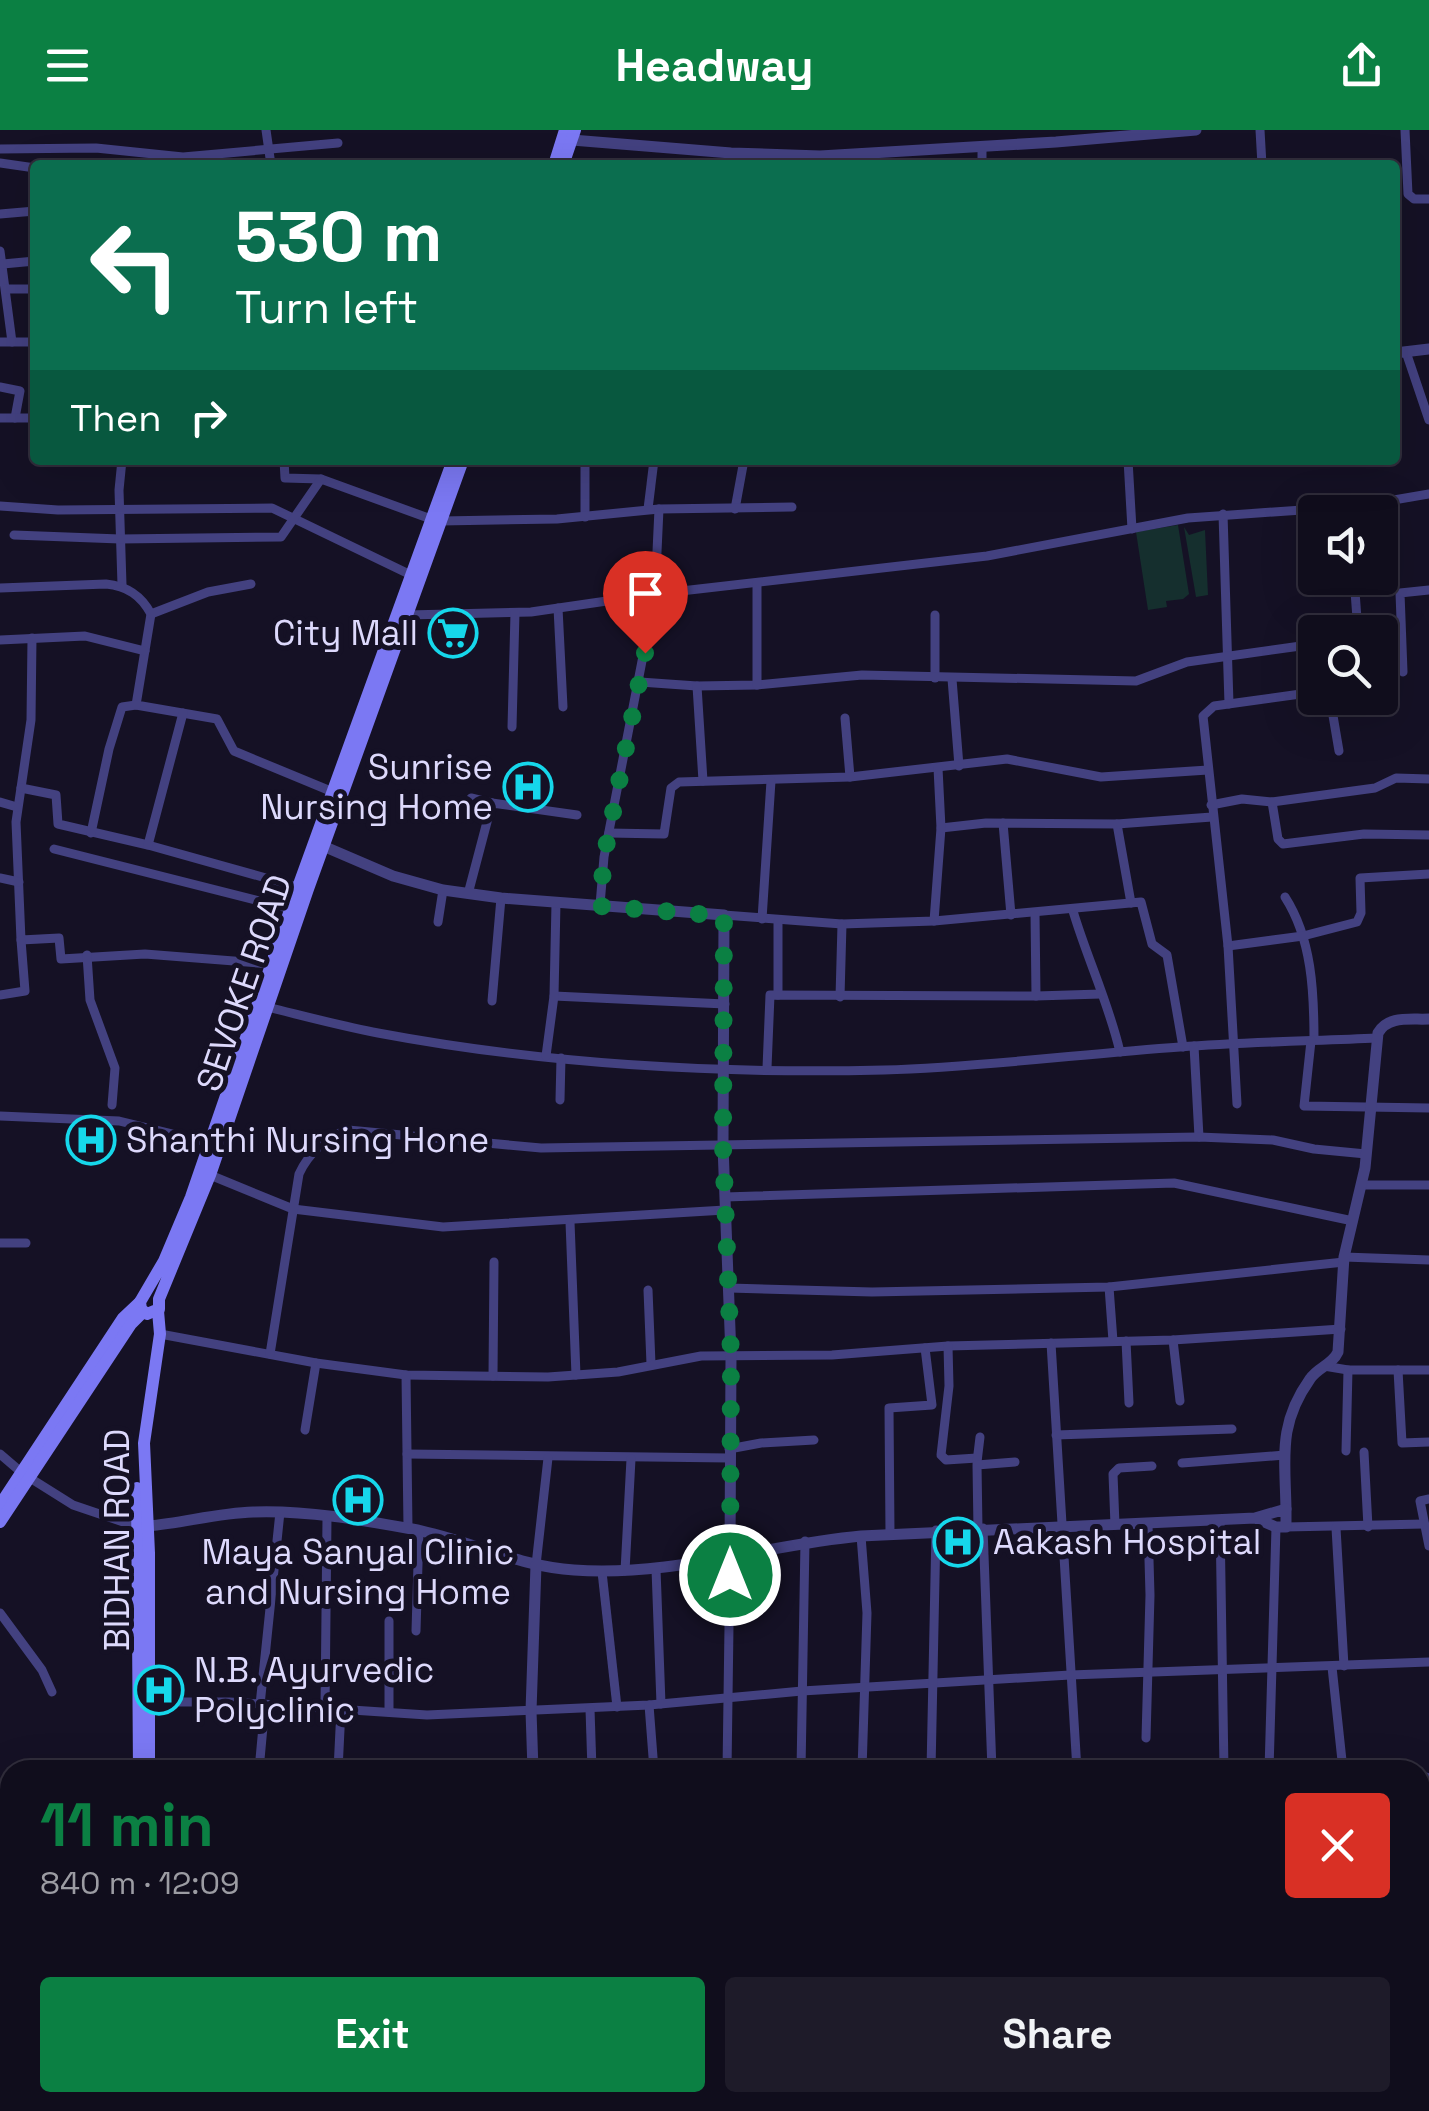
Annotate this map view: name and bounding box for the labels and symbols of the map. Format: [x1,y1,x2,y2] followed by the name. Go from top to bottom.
[603,551,688,654] pin
[427,607,479,659] supermarket icon: City Mall
[273,611,418,655] place label: City Mall
[260,745,493,829] place label: Sunrise Nursing Home
[502,761,554,813] hospital icon: Sunrise Nursing Home
[186,869,302,1097] street label: SEVOKE ROAD
[65,1114,117,1166] hospital icon: Shanthi Nursing Hone
[126,1118,489,1162] place label: Shanthi Nursing Hone
[95,1429,139,1651] street label: BIDHAN ROAD
[332,1474,384,1526] hospital icon: Maya Sanyal Clinic and Nursing Home
[932,1516,984,1568] hospital icon: Aakash Hospital
[993,1520,1261,1564] place label: Aakash Hospital
[678,1523,782,1627] position arrow
[202,1530,514,1614] place label: Maya Sanyal Clinic and Nursing Home
[194,1648,434,1732] place label: N.B. Ayurvedic Polyclinic
[133,1664,185,1716] hospital icon: N.B. Ayurvedic Polyclinic

